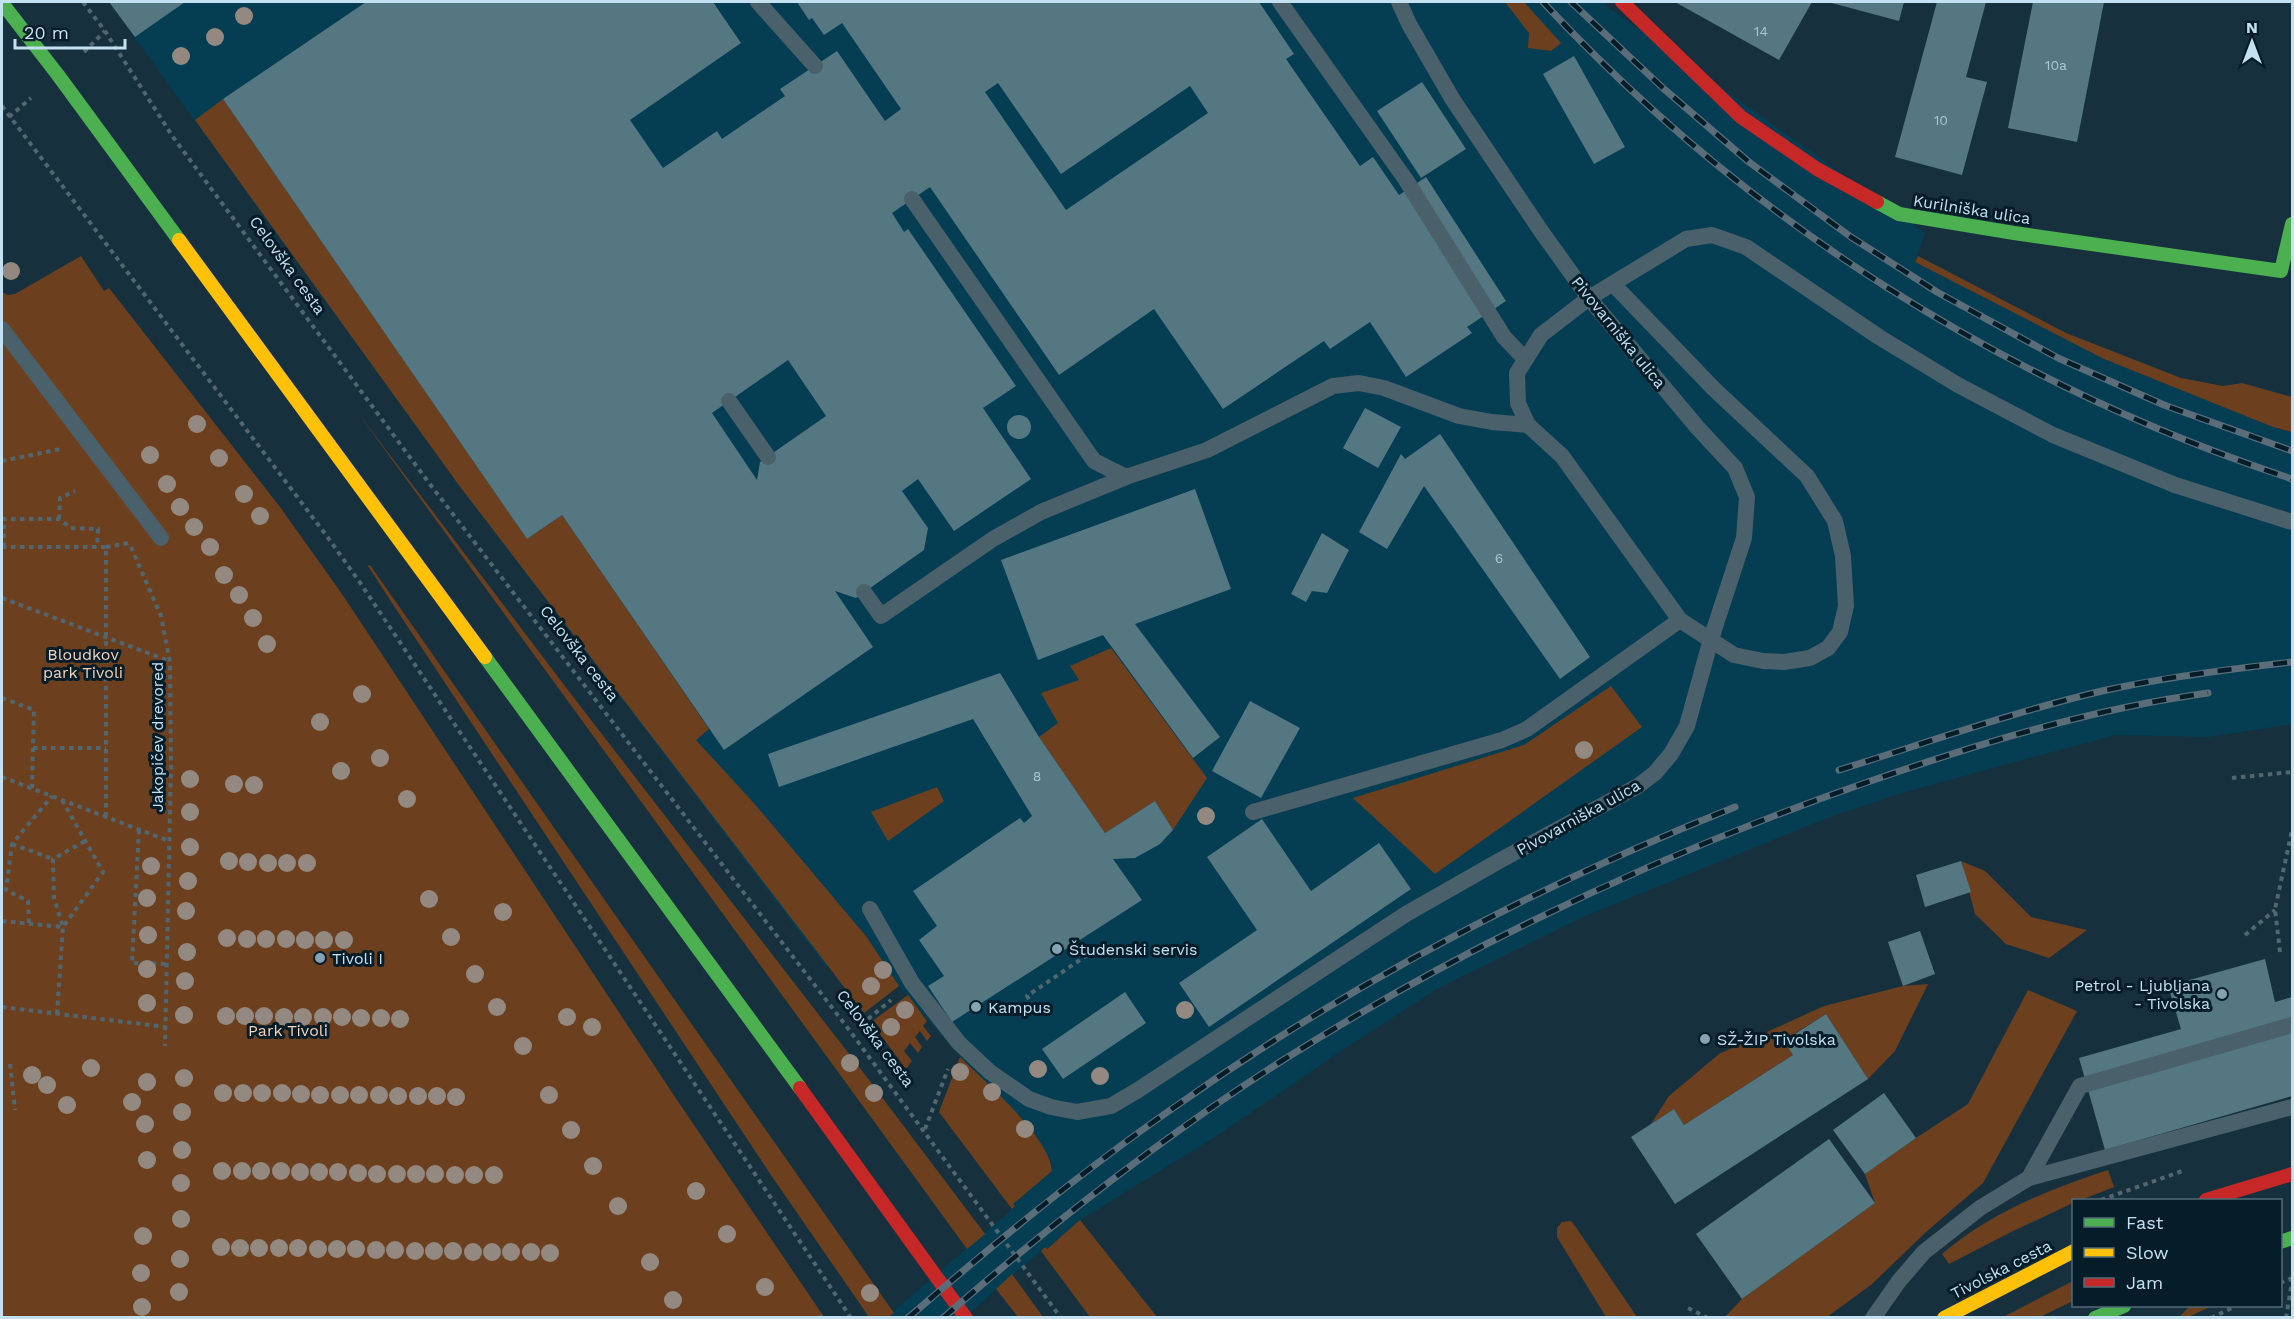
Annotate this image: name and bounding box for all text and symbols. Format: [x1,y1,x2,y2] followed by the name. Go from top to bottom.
[15,12,124,50] scale bar
[2222,12,2282,72] north arrow
[2246,18,2258,37] text: N
[24,22,69,43] text: 20 m
[1754,23,1768,39] house number: 14
[2045,57,2067,73] house number: 10a
[1934,112,1948,128] house number: 10
[1912,191,2032,228] street label: Kurilniška ulica
[246,213,330,318] street label: Celovška cesta
[1568,273,1670,392] street label: Pivovarniška ulica
[1495,550,1503,566] house number: 6
[536,601,623,705] street label: Celovška cesta
[43,645,123,682] park label: Bloudkov park Tivoli
[148,662,167,812] street label: Jakopičev drevored
[1033,768,1041,784] house number: 8
[1513,776,1643,859] street label: Pivovarniška ulica
[1069,940,1197,959] place label: Študenski servis
[1050,942,1064,956] marker: Študenski servis
[332,949,383,968] place label: Tivoli I
[313,951,327,965] marker: Tivoli I
[2075,976,2210,1013] place label: Petrol - Ljubljana - Tivolska
[833,986,918,1091] street label: Celovška cesta
[2215,987,2229,1001] marker: Petrol - Ljubljana - Tivolska
[988,998,1051,1017] place label: Kampus
[969,1000,983,1014] marker: Kampus
[248,1021,328,1040] park label: Park Tivoli
[1717,1030,1836,1049] place label: SŽ-ŽIP Tivolska
[1698,1032,1712,1046] marker: SŽ-ŽIP Tivolska
[2072,1199,2282,1307] legend
[2126,1212,2164,1233] text: Fast
[1948,1236,2055,1303] street label: Tivolska cesta
[2126,1242,2169,1263] text: Slow
[2126,1272,2163,1293] text: Jam

